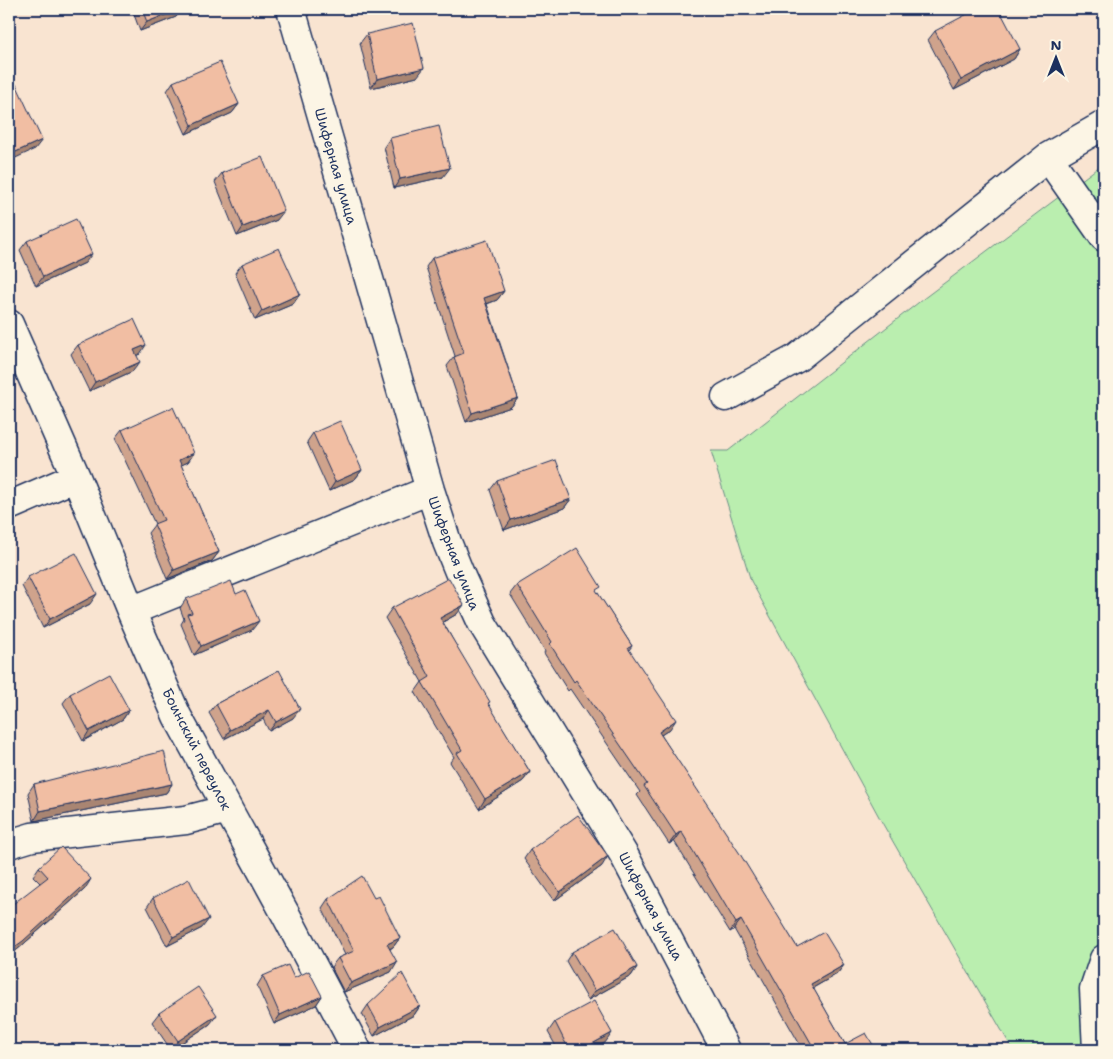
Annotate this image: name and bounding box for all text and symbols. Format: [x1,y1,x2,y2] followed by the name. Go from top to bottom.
[1030,32,1080,82] north arrow
[1050,36,1062,54] text: N
[311,106,361,227] street label: Шиферная улица
[424,494,484,613] street label: Шиферная улица
[158,685,236,814] street label: Боинский переулок
[615,849,687,964] street label: Шиферная улица

